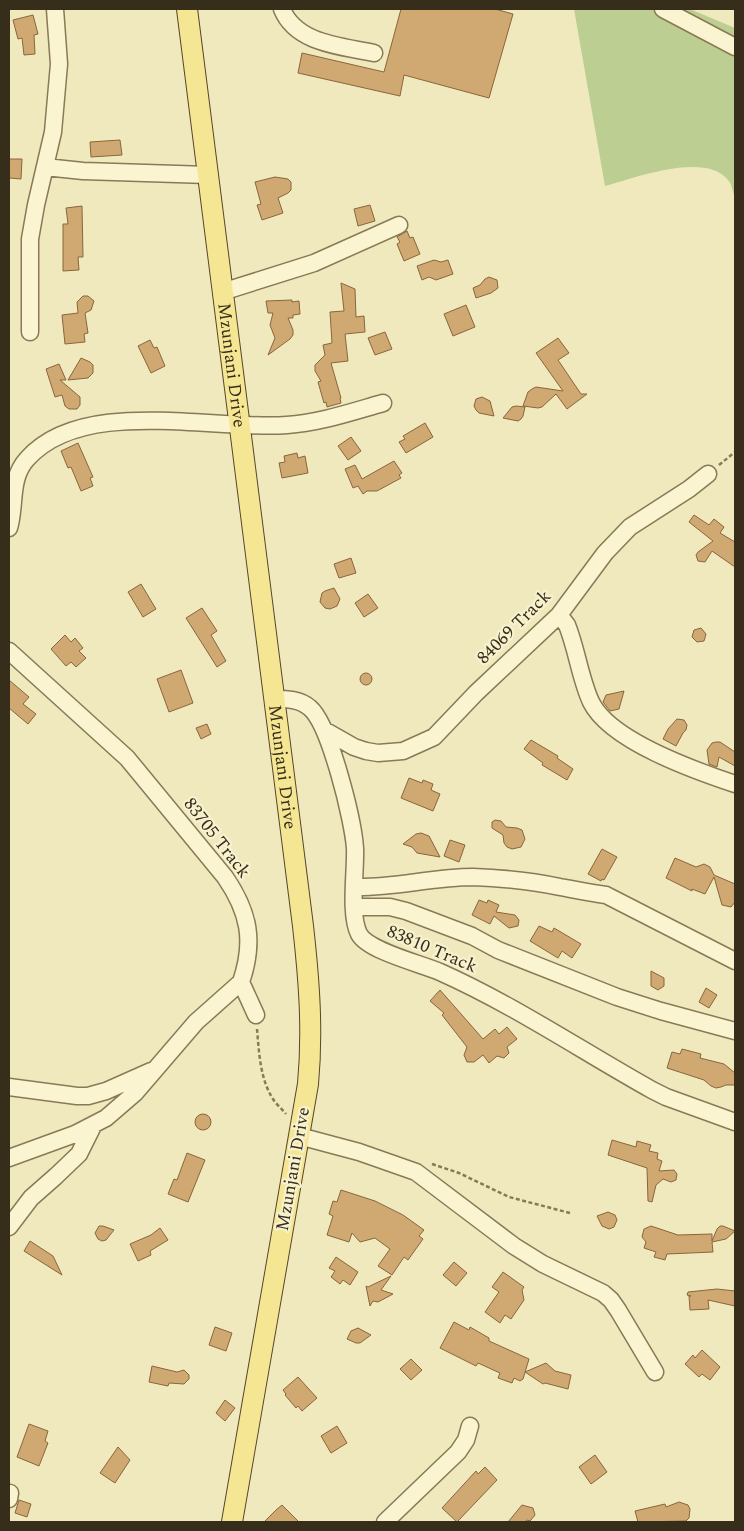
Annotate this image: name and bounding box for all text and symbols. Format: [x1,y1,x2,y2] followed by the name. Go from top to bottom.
[211,301,253,429] street label: Mzunjani Drive
[471,584,557,670] street label: 84069 Track
[262,703,304,831] street label: Mzunjani Drive
[177,792,257,884] street label: 83705 Track
[383,918,481,980] street label: 83810 Track
[269,1105,317,1233] street label: Mzunjani Drive

